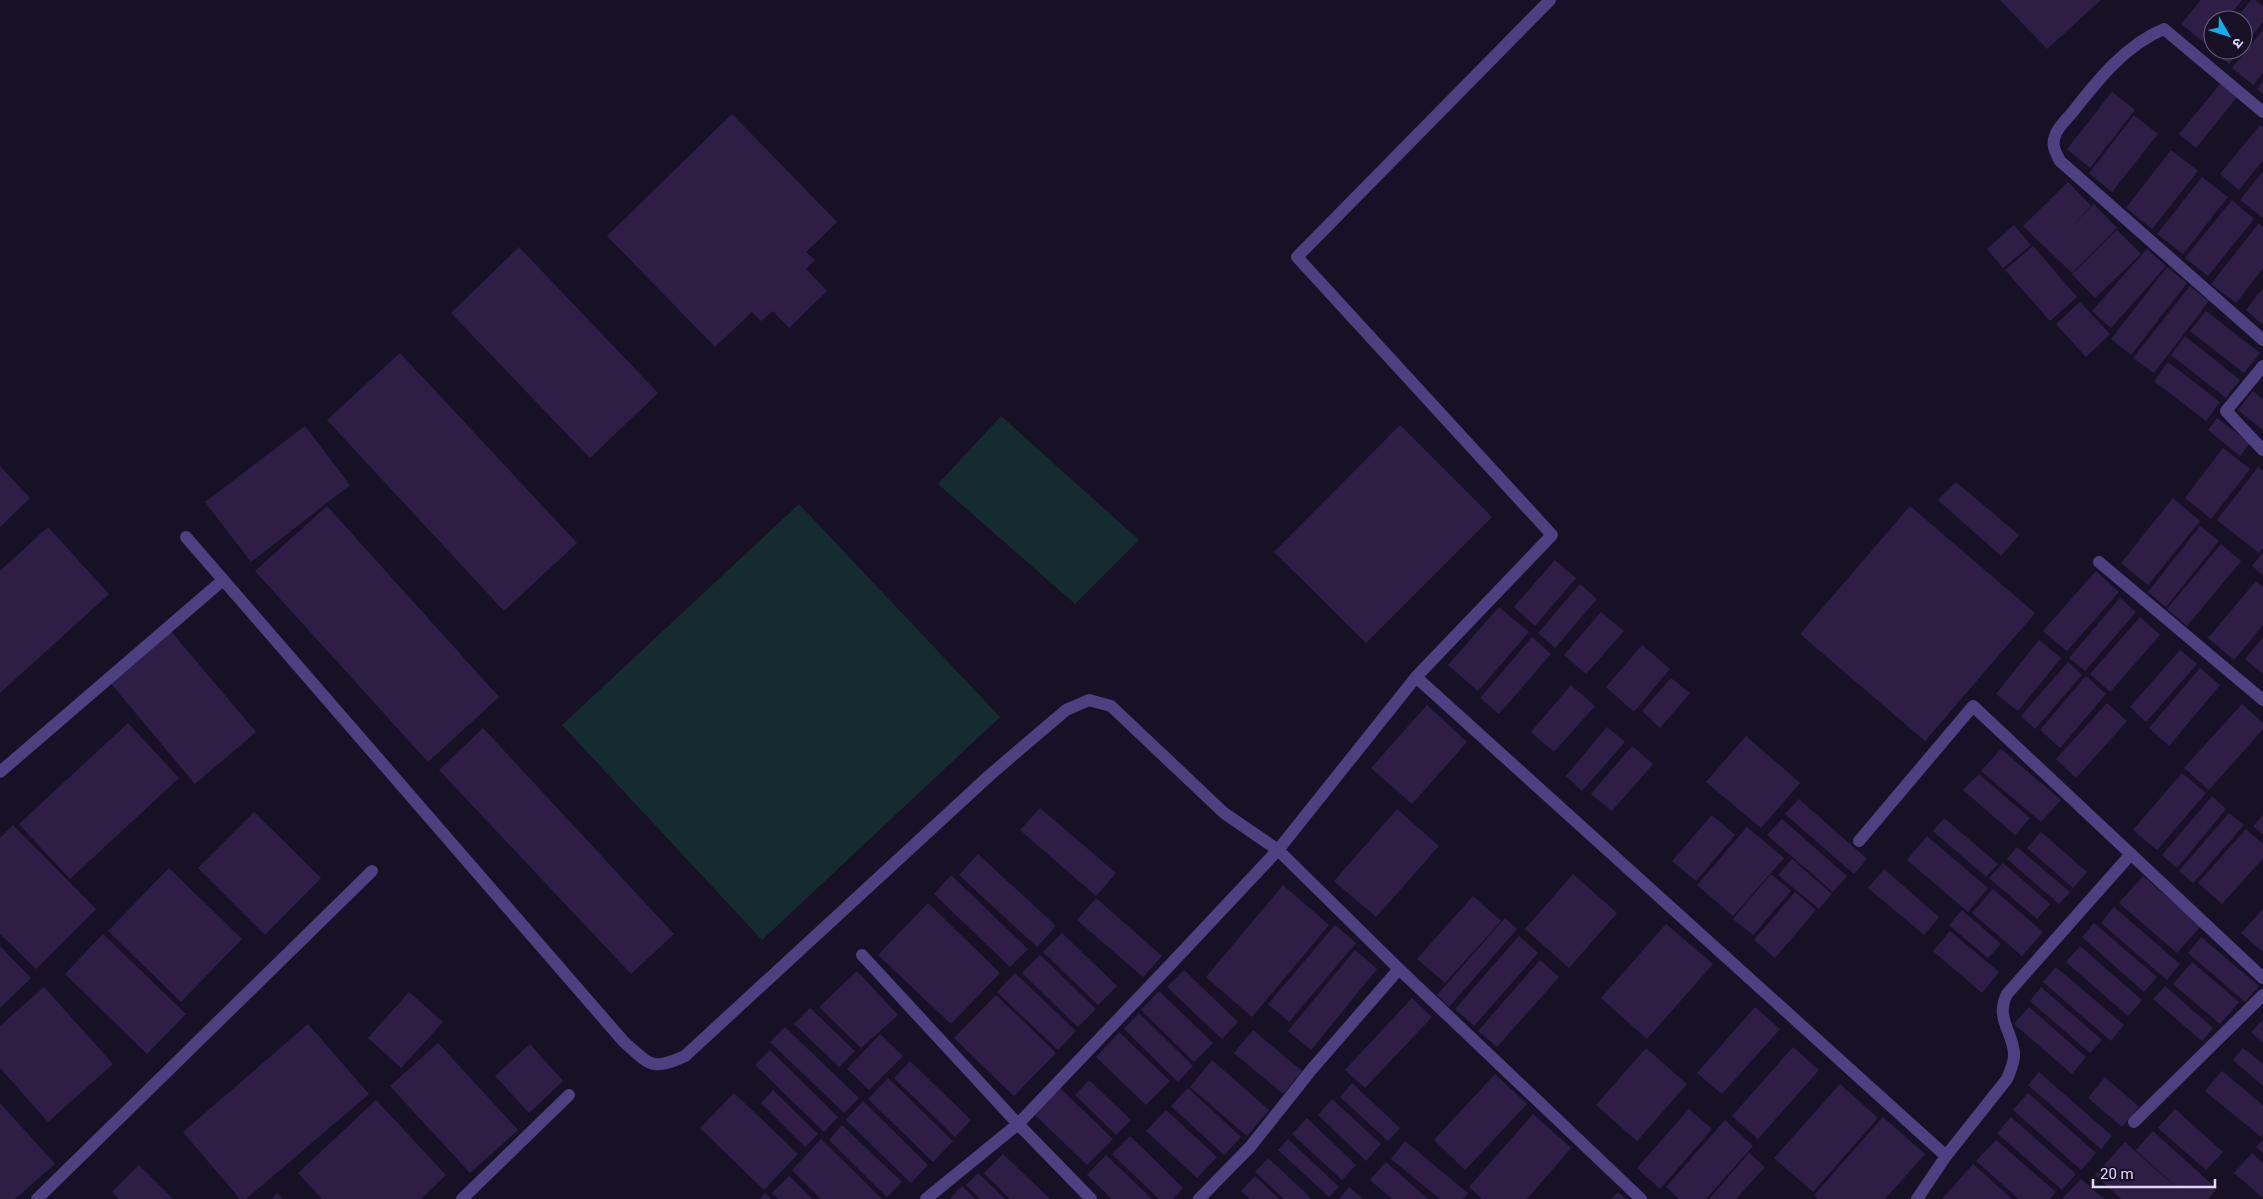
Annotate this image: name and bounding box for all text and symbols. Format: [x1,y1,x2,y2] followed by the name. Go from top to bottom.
[2203,10,2253,60] north arrow
[2229,35,2247,52] text: उ
[2093,1156,2216,1188] scale bar
[2100,1165,2134,1183] text: 20 m

